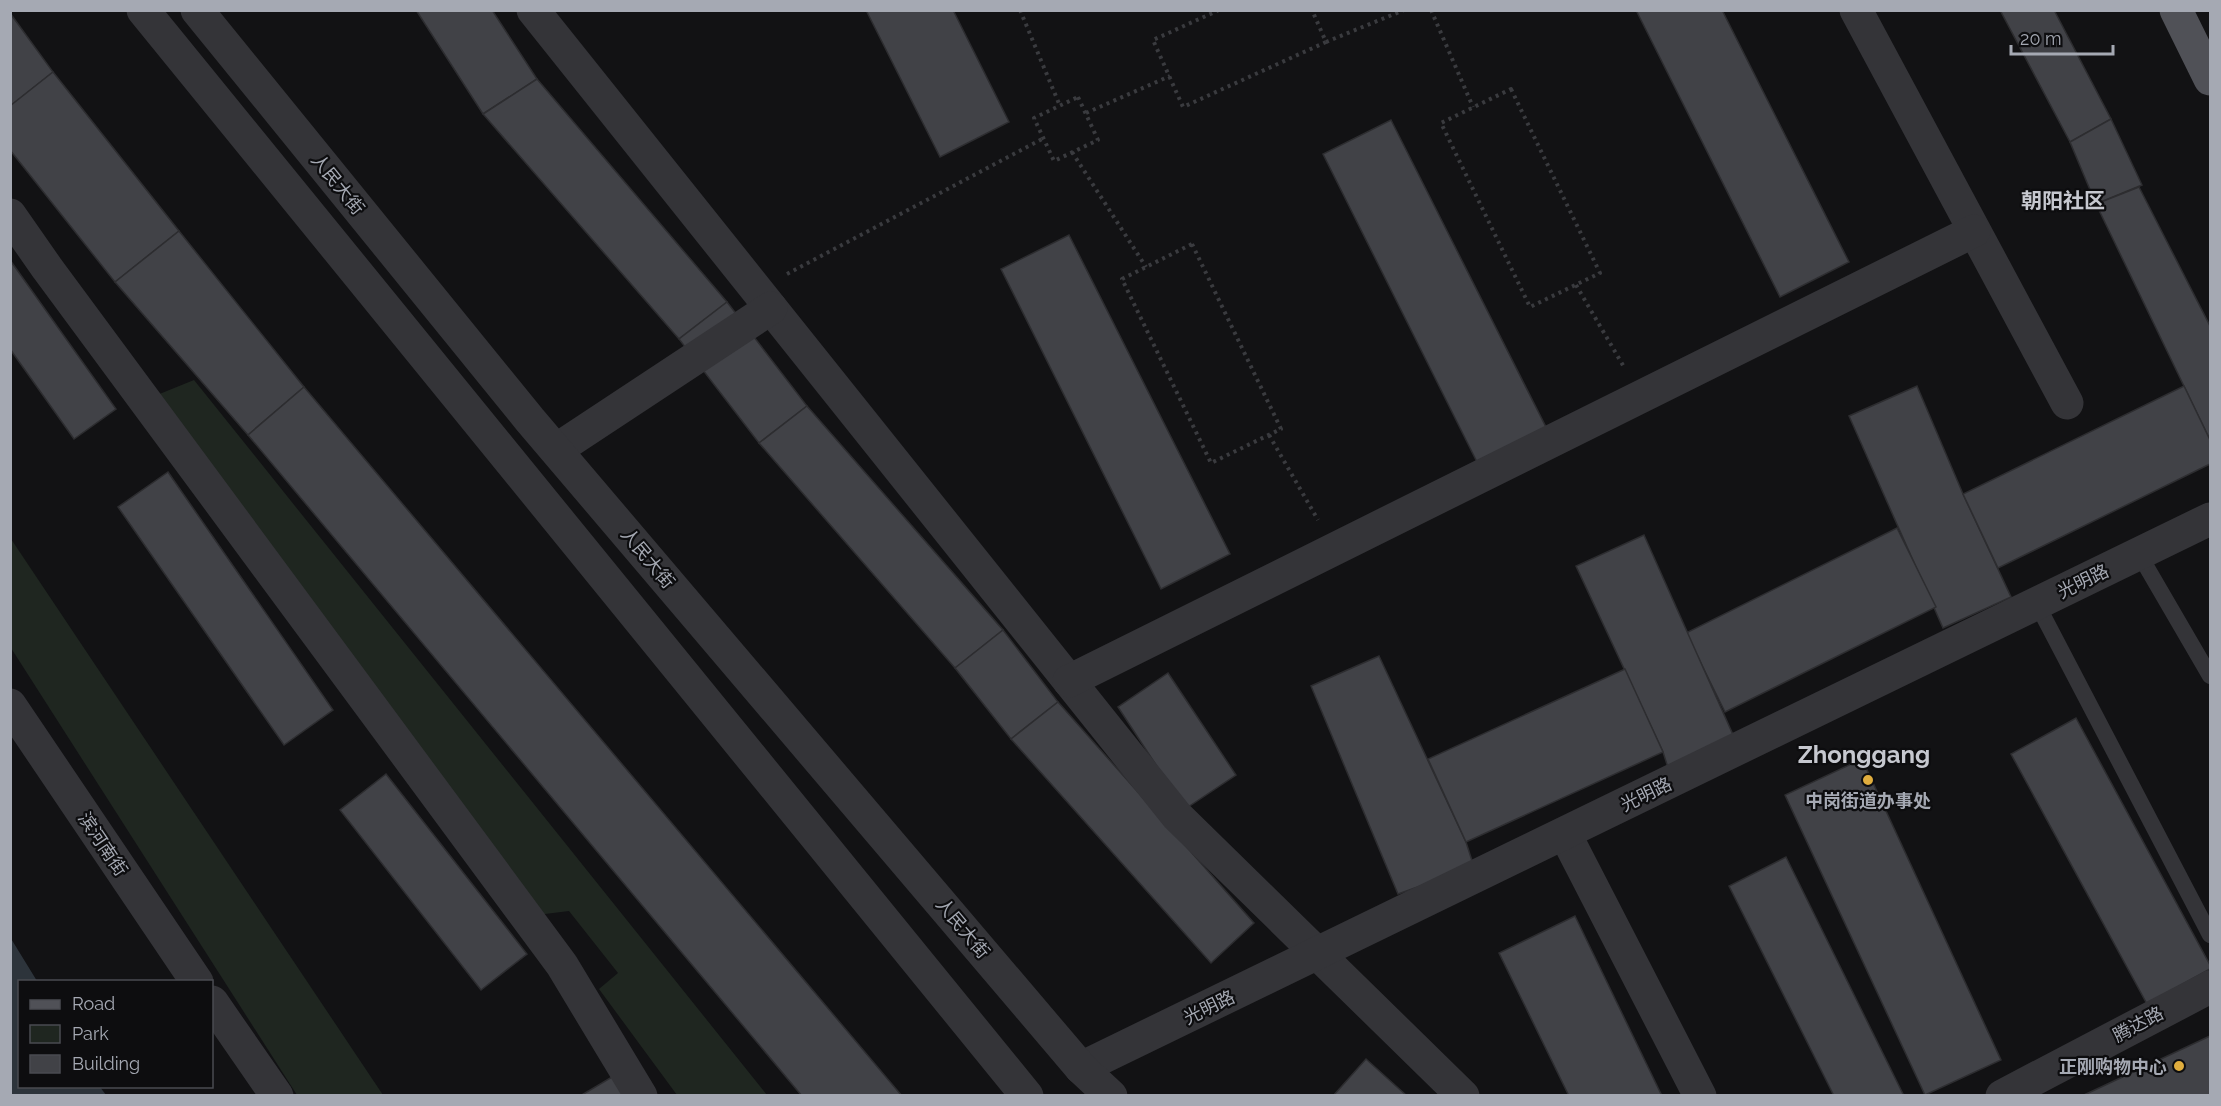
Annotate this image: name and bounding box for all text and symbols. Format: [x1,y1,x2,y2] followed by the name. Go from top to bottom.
[2011,18,2113,56] scale bar
[2020,28,2062,49] text: 20 m
[307,149,369,219] street label: 人民大街
[2021,188,2105,213] district label: 朝阳社区
[617,524,679,592] street label: 人民大街
[2054,560,2112,602] street label: 光明路
[1798,740,1930,769] district label: Zhonggang
[1617,773,1675,815] street label: 光明路
[1861,773,1875,787] marker: 中岗街道办事处
[1805,790,1931,811] place label: 中岗街道办事处
[74,808,132,880] street label: 滨河南街
[932,894,994,962] street label: 人民大街
[18,980,213,1088] legend
[1180,986,1238,1028] street label: 光明路
[72,993,115,1014] text: Road
[2109,1002,2167,1046] street label: 腾达路
[72,1023,109,1044] text: Park
[72,1053,140,1074] text: Building
[2059,1056,2167,1077] place label: 正刚购物中心
[2172,1059,2186,1073] marker: 正刚购物中心

